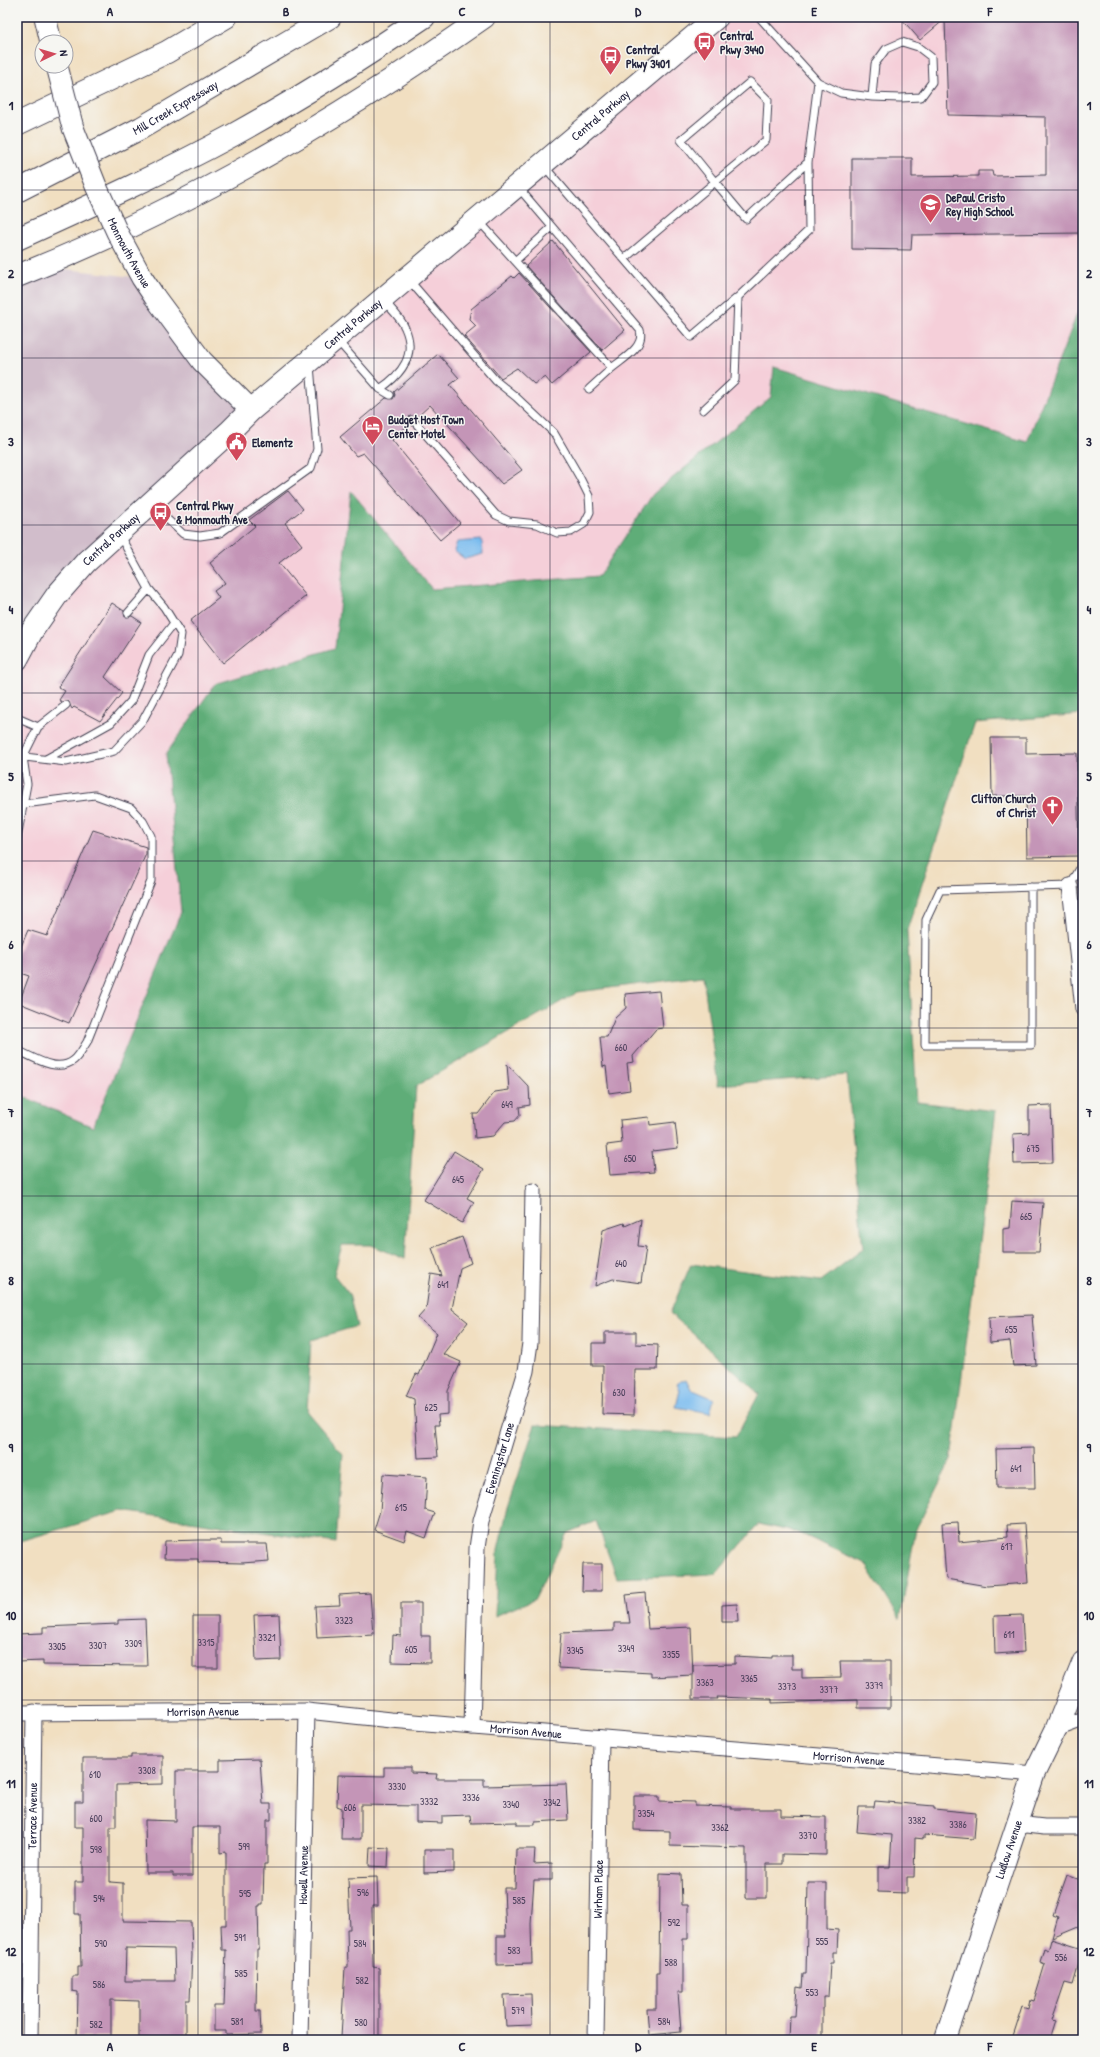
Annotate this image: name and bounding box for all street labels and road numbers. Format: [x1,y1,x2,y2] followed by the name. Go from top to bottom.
[130,76,221,139] street label: Mill Creek Expressway
[567,85,633,145] street label: Central Parkway
[104,215,155,291] street label: Monmouth Avenue
[320,294,385,353] street label: Central Parkway
[78,509,143,570] street label: Central Parkway
[481,1420,518,1496] street label: Eveningstar Lane
[167,1702,239,1720] street label: Morrison Avenue
[489,1719,563,1742] street label: Morrison Avenue
[812,1746,886,1769] street label: Morrison Avenue
[23,1782,41,1850] street label: Terrace Avenue
[991,1817,1026,1881] street label: Ludlow Avenue
[294,1845,312,1905] street label: Howell Avenue
[589,1859,607,1918] street label: Wirham Place

